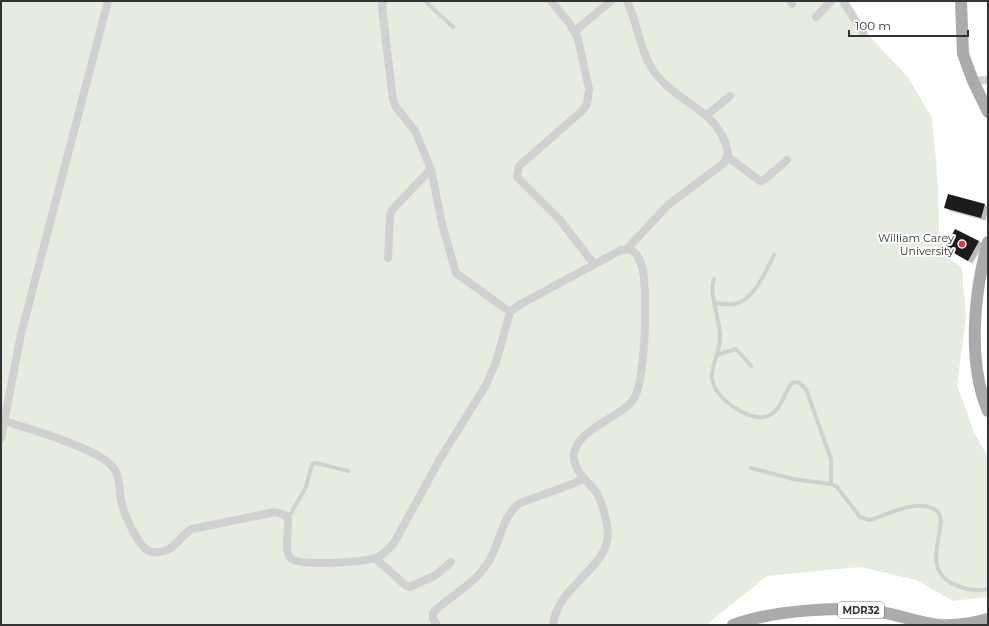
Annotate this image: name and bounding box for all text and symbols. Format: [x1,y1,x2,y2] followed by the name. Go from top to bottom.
[849,12,968,38] scale bar
[855,18,891,33] text: 100 m
[878,231,954,258] place label: William Carey University
[957,239,967,249] marker: William Carey University
[838,602,884,618] road number: MDR32

